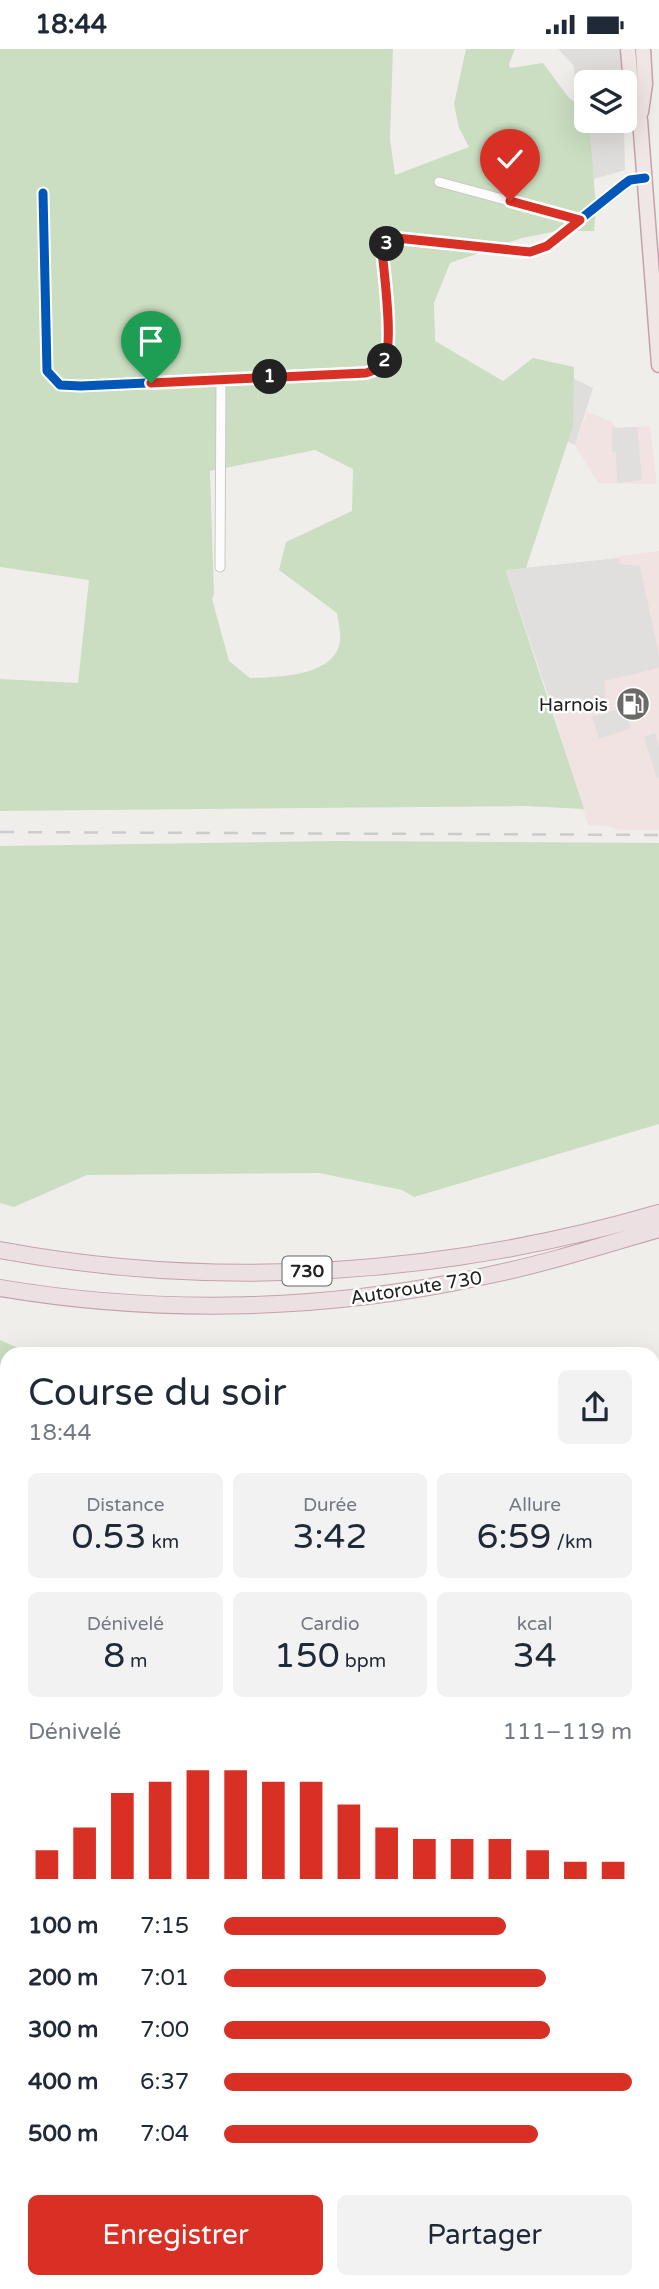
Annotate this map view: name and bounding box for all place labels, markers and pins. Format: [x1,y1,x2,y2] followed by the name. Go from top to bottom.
[480,129,540,201] pin
[370,227,404,261] pin: 3
[121,311,181,383] pin
[368,343,402,379] pin: 2
[252,359,288,395] pin: 1
[614,685,652,723] fuel station icon: Harnois
[539,694,608,716] place label: Harnois

